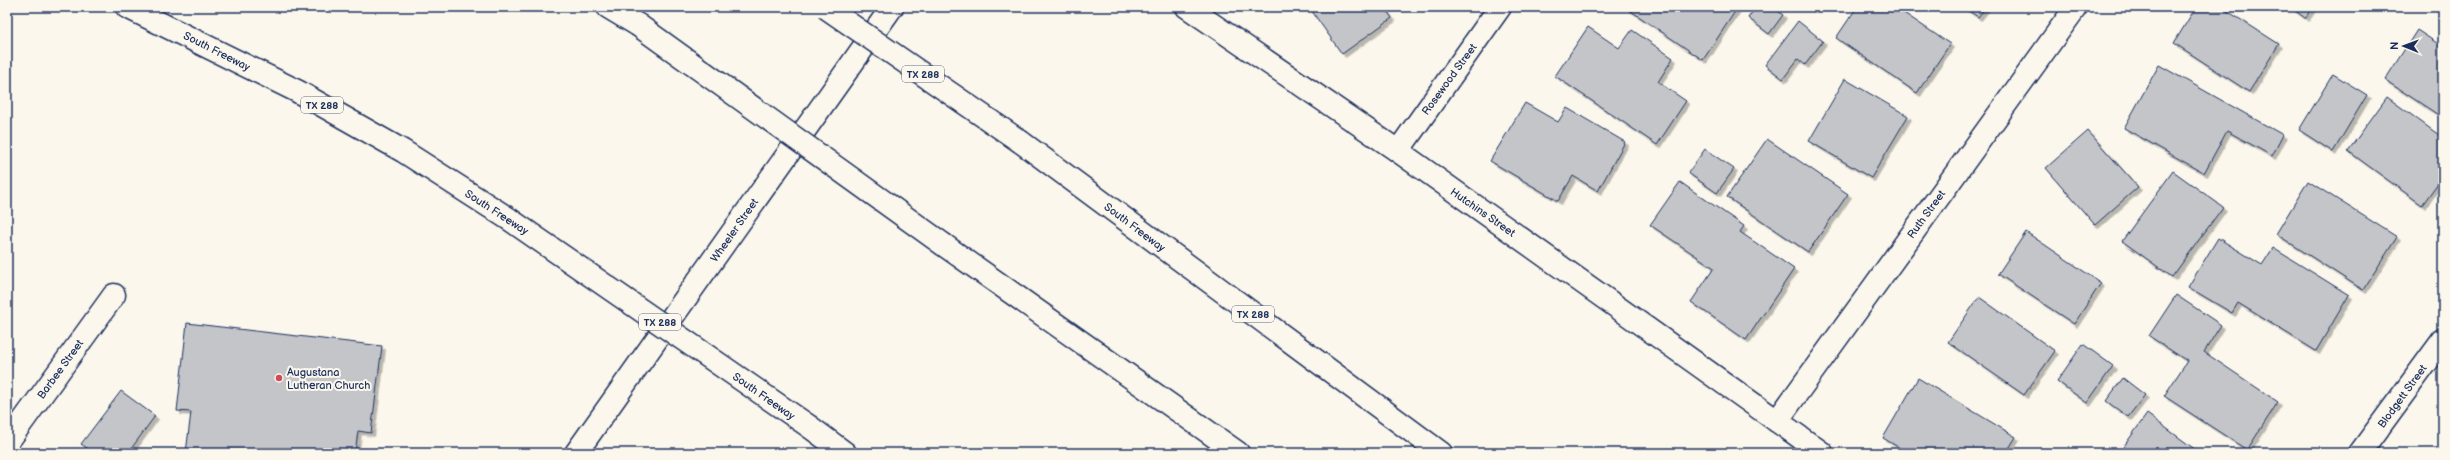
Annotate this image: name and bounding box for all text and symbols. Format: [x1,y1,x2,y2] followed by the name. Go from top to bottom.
[2384,26,2424,66] north arrow
[181,29,252,74] street label: South Freeway
[1419,41,1480,118] street label: Rosewood Street
[2388,42,2401,50] text: N
[902,66,944,82] road number: TX 288
[301,97,343,113] road number: TX 288
[1448,185,1518,240] street label: Hutchins Street
[462,187,531,238] street label: South Freeway
[1905,187,1949,241] street label: Ruth Street
[708,196,761,265] street label: Wheeler Street
[1102,200,1168,255] street label: South Freeway
[1232,306,1274,322] road number: TX 288
[639,314,681,330] road number: TX 288
[35,337,87,401] street label: Barbee Street
[2375,362,2430,430] street label: Blodgett Street
[287,366,370,392] place label: Augustana Lutheran Church
[730,370,797,423] street label: South Freeway
[274,373,284,383] marker: Augustana Lutheran Church

